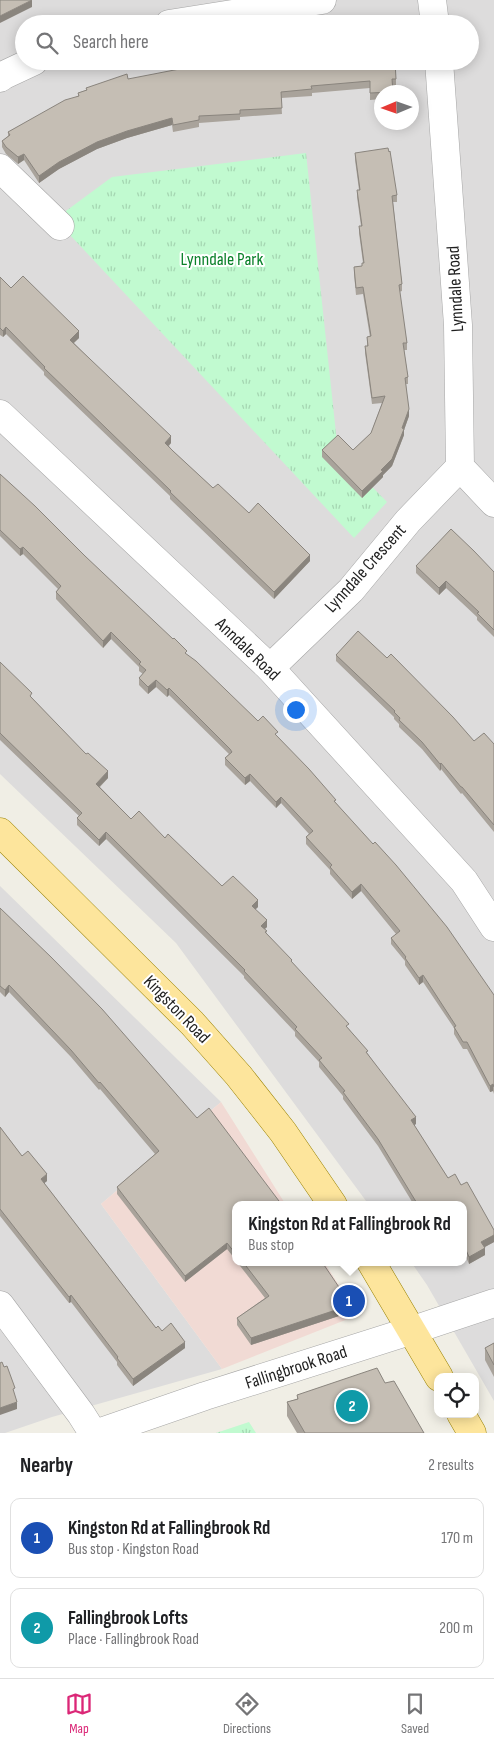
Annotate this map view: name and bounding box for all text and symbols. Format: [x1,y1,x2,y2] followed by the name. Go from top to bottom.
[15,15,479,70] search box
[33,29,61,57] icon: search
[73,31,149,54] text: Search here
[374,85,419,130] north arrow
[443,245,468,333] street label: Lynndale Road
[181,249,264,270] park label: Lynndale Park
[320,520,411,617] street label: Lynndale Crescent
[210,613,284,685] street label: Anndale Road
[283,697,309,723] your location
[139,971,214,1048] street label: Kingston Road
[232,1201,467,1266] popup
[248,1213,451,1236] text: Kingston Rd at Fallingbrook Rd
[248,1236,294,1255] text: Bus stop
[333,1282,365,1320] pin: 1
[243,1341,350,1394] street label: Fallingbrook Road
[434,1373,479,1418] map controls
[434,1373,479,1418] button: locate
[336,1387,368,1425] pin: 2
[20,1453,73,1478] text: Nearby
[428,1456,474,1475] text: 2 results
[68,1517,270,1540] text: Kingston Rd at Fallingbrook Rd
[34,1529,40,1548] text: 1
[441,1529,473,1548] text: 170 m
[68,1540,199,1559] text: Bus stop · Kingston Road
[68,1607,188,1630] text: Fallingbrook Lofts
[33,1619,41,1638] text: 2
[439,1619,473,1638] text: 200 m
[68,1630,199,1649] text: Place · Fallingbrook Road
[65,1690,93,1737] tab: Map
[223,1690,271,1737] tab: Directions
[401,1690,429,1737] tab: Saved

